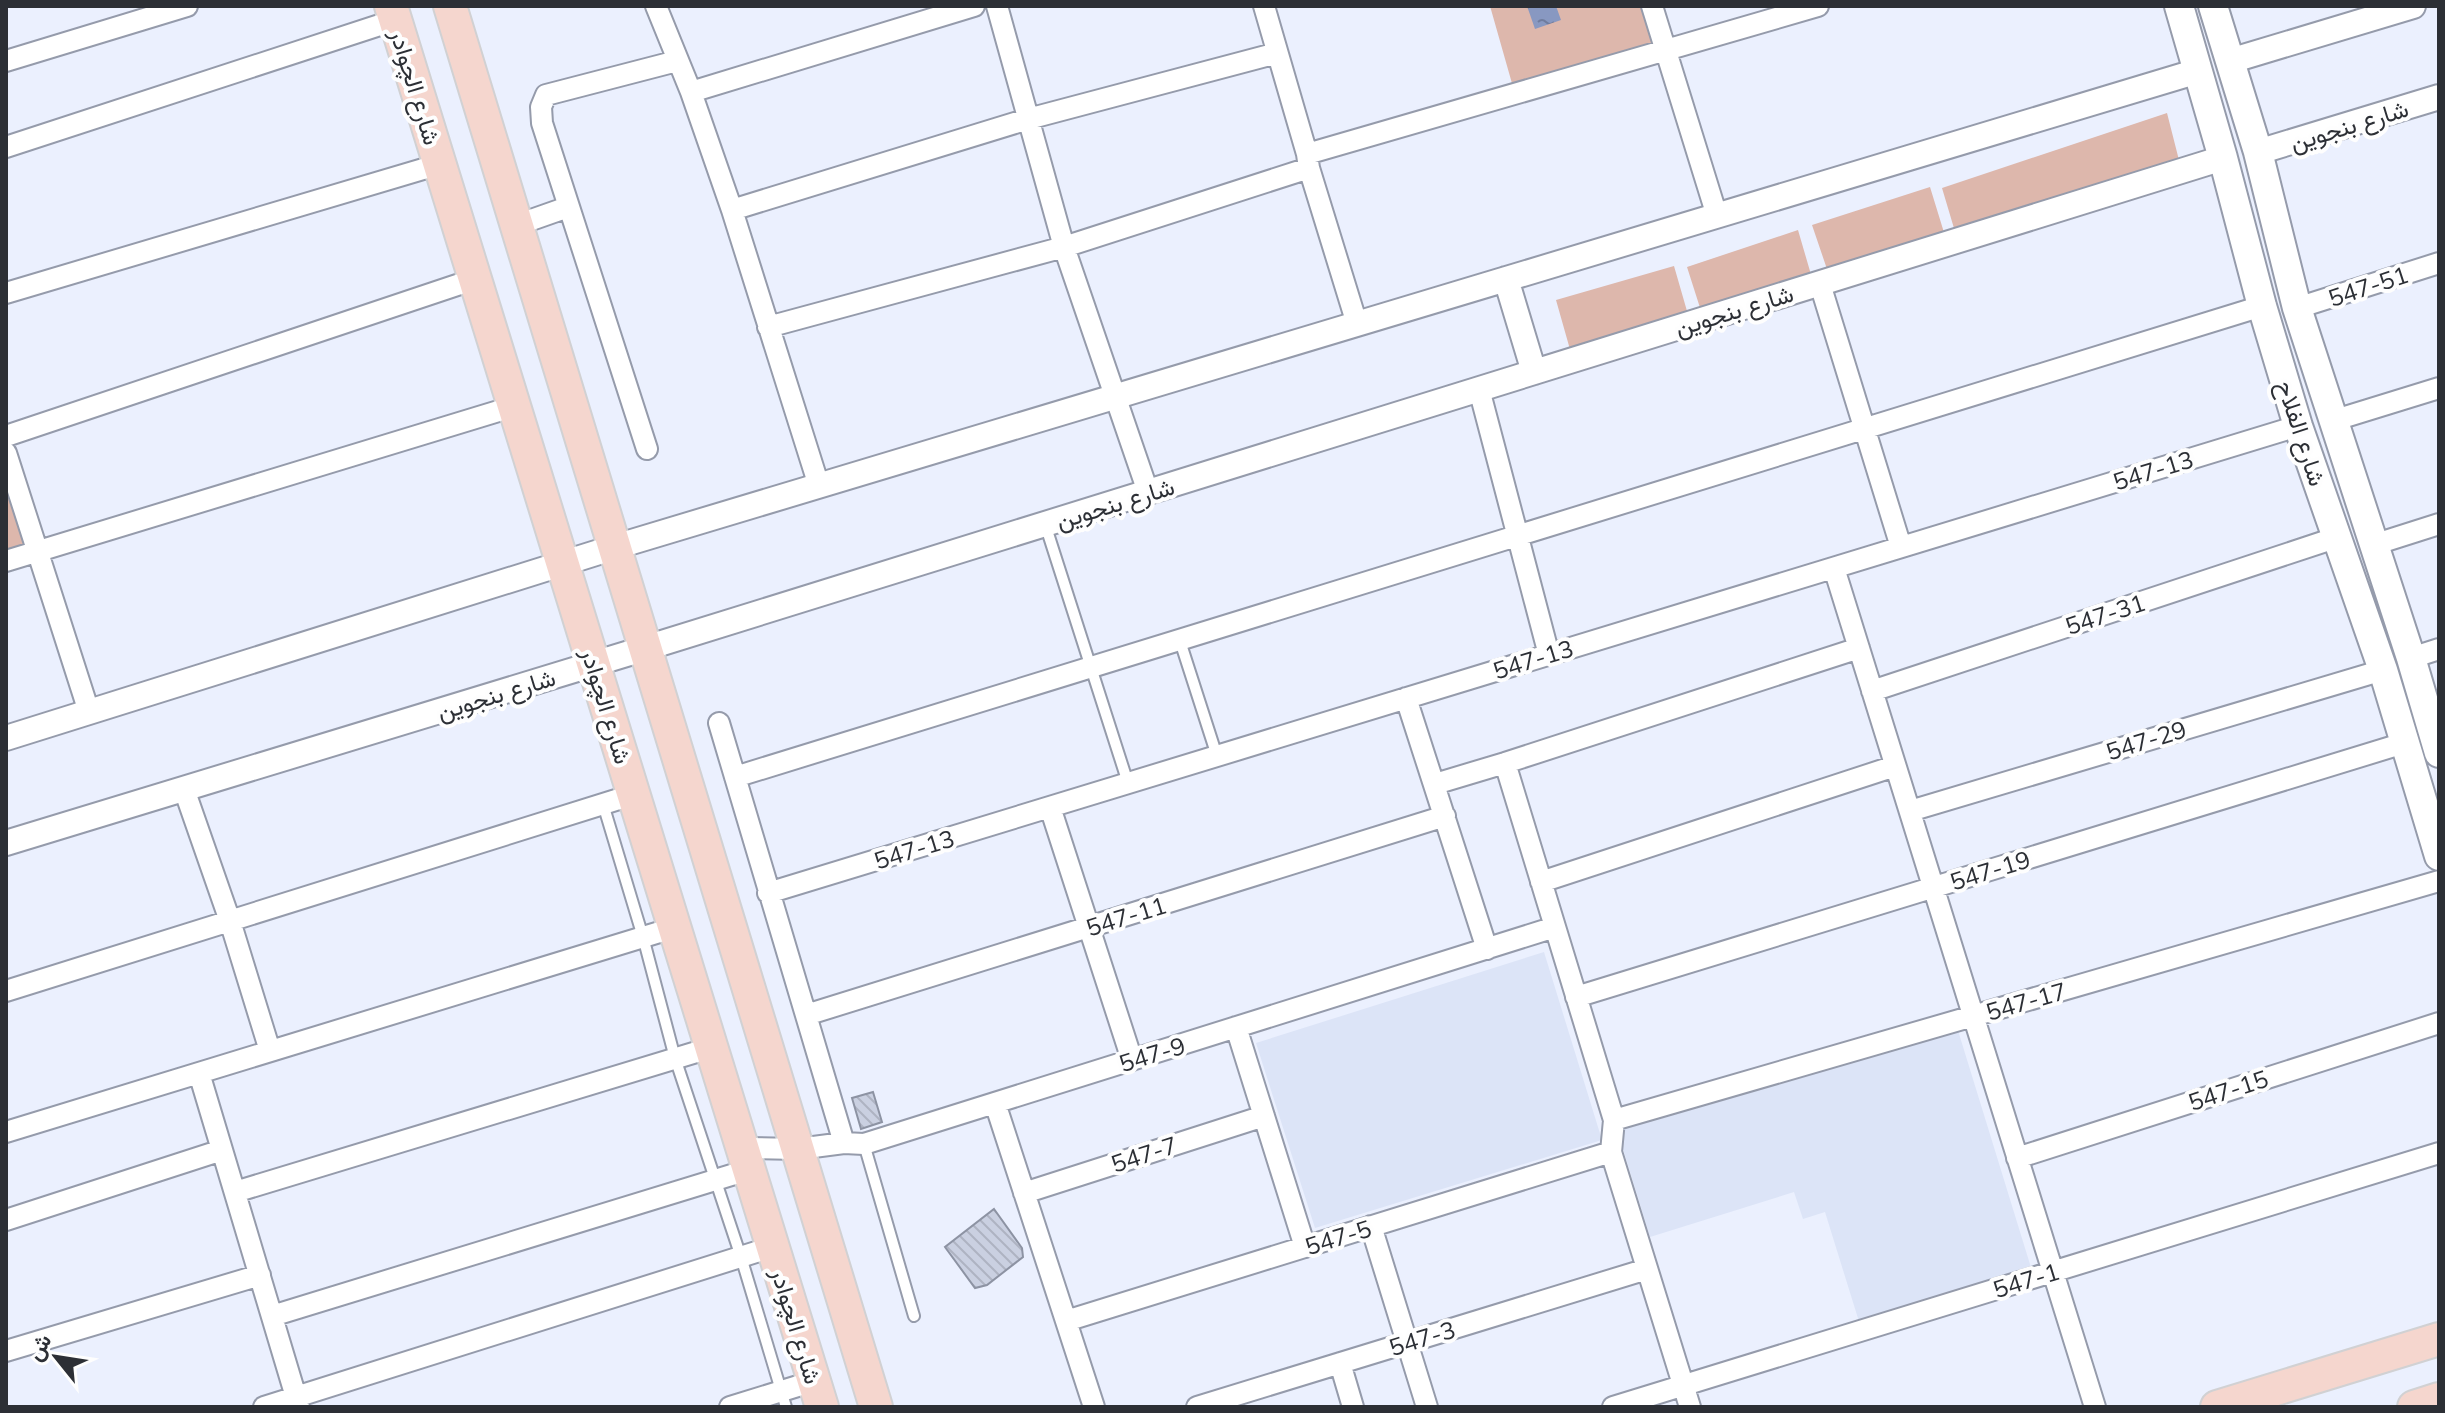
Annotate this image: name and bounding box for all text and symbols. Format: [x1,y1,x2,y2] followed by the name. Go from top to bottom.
[382,25,448,149] street label: شارع الچوادر
[2286,93,2412,159] street label: شارع بنجوين
[2324,259,2412,313] street label: 547-51
[1671,278,1797,344] street label: شارع بنجوين
[2269,376,2333,490] street label: شارع الفلاح
[2109,444,2197,496] street label: 547-13
[1052,471,1178,537] street label: شارع بنجوين
[2061,587,2149,641] street label: 547-31
[1489,633,1577,685] street label: 547-13
[573,644,639,768] street label: شارع الچوادر
[433,662,559,728] street label: شارع بنجوين
[2102,714,2190,766] street label: 547-29
[870,823,958,875] street label: 547-13
[1946,844,2034,896] street label: 547-19
[1082,890,1170,942] street label: 547-11
[1982,975,2070,1027] street label: 547-17
[1115,1030,1189,1078] street label: 547-9
[2184,1063,2272,1117] street label: 547-15
[1107,1129,1181,1179] street label: 547-7
[1301,1213,1375,1261] street label: 547-5
[1989,1256,2063,1304] street label: 547-1
[763,1264,829,1388] street label: شارع الچوادر
[1385,1314,1459,1362] street label: 547-3
[16,1317,96,1397] north arrow
[20,1329,57,1365] text: ش

